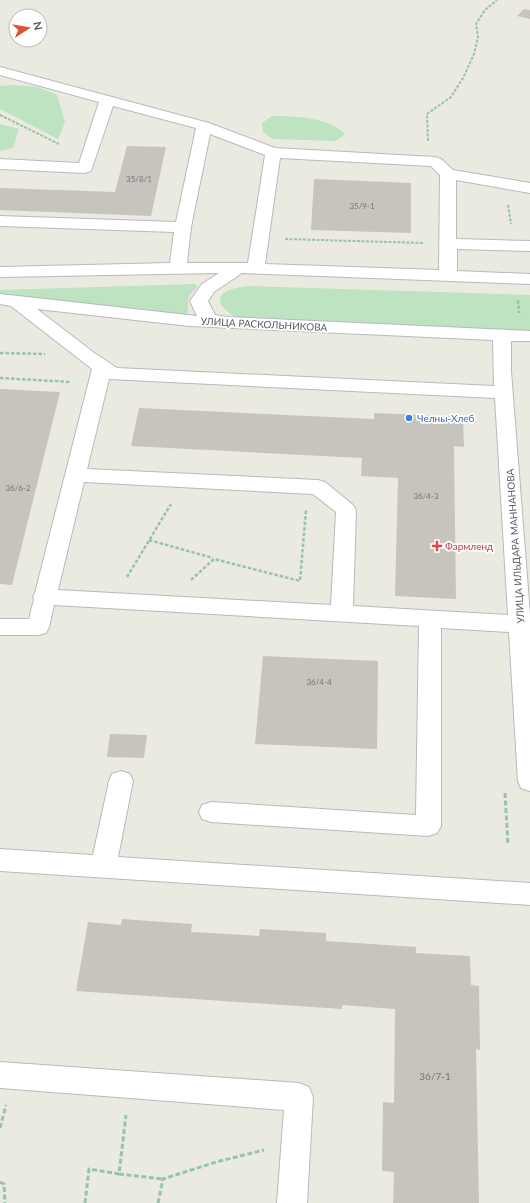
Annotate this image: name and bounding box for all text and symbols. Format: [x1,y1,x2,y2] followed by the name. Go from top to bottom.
[8,8,48,48] north arrow
[31,20,46,31] text: N
[126,174,152,184] house number: 35/8/1
[349,201,375,211] house number: 35/9-1
[200,315,328,333] street label: УЛИЦА РАСКОЛЬНИКОВА
[417,412,475,424] place label: Челны-Хлеб
[404,413,414,423] marker: Челны-Хлеб
[504,468,526,624] street label: УЛИЦА ИЛЬДАРА МАННАНОВА
[5,483,31,493] house number: 36/6-2
[413,491,439,501] house number: 36/4-3
[445,540,493,552] place label: Фармленд
[432,541,442,551] marker: Фармленд
[306,677,332,687] house number: 36/4-4
[419,1070,451,1082] house number: 36/7-1

